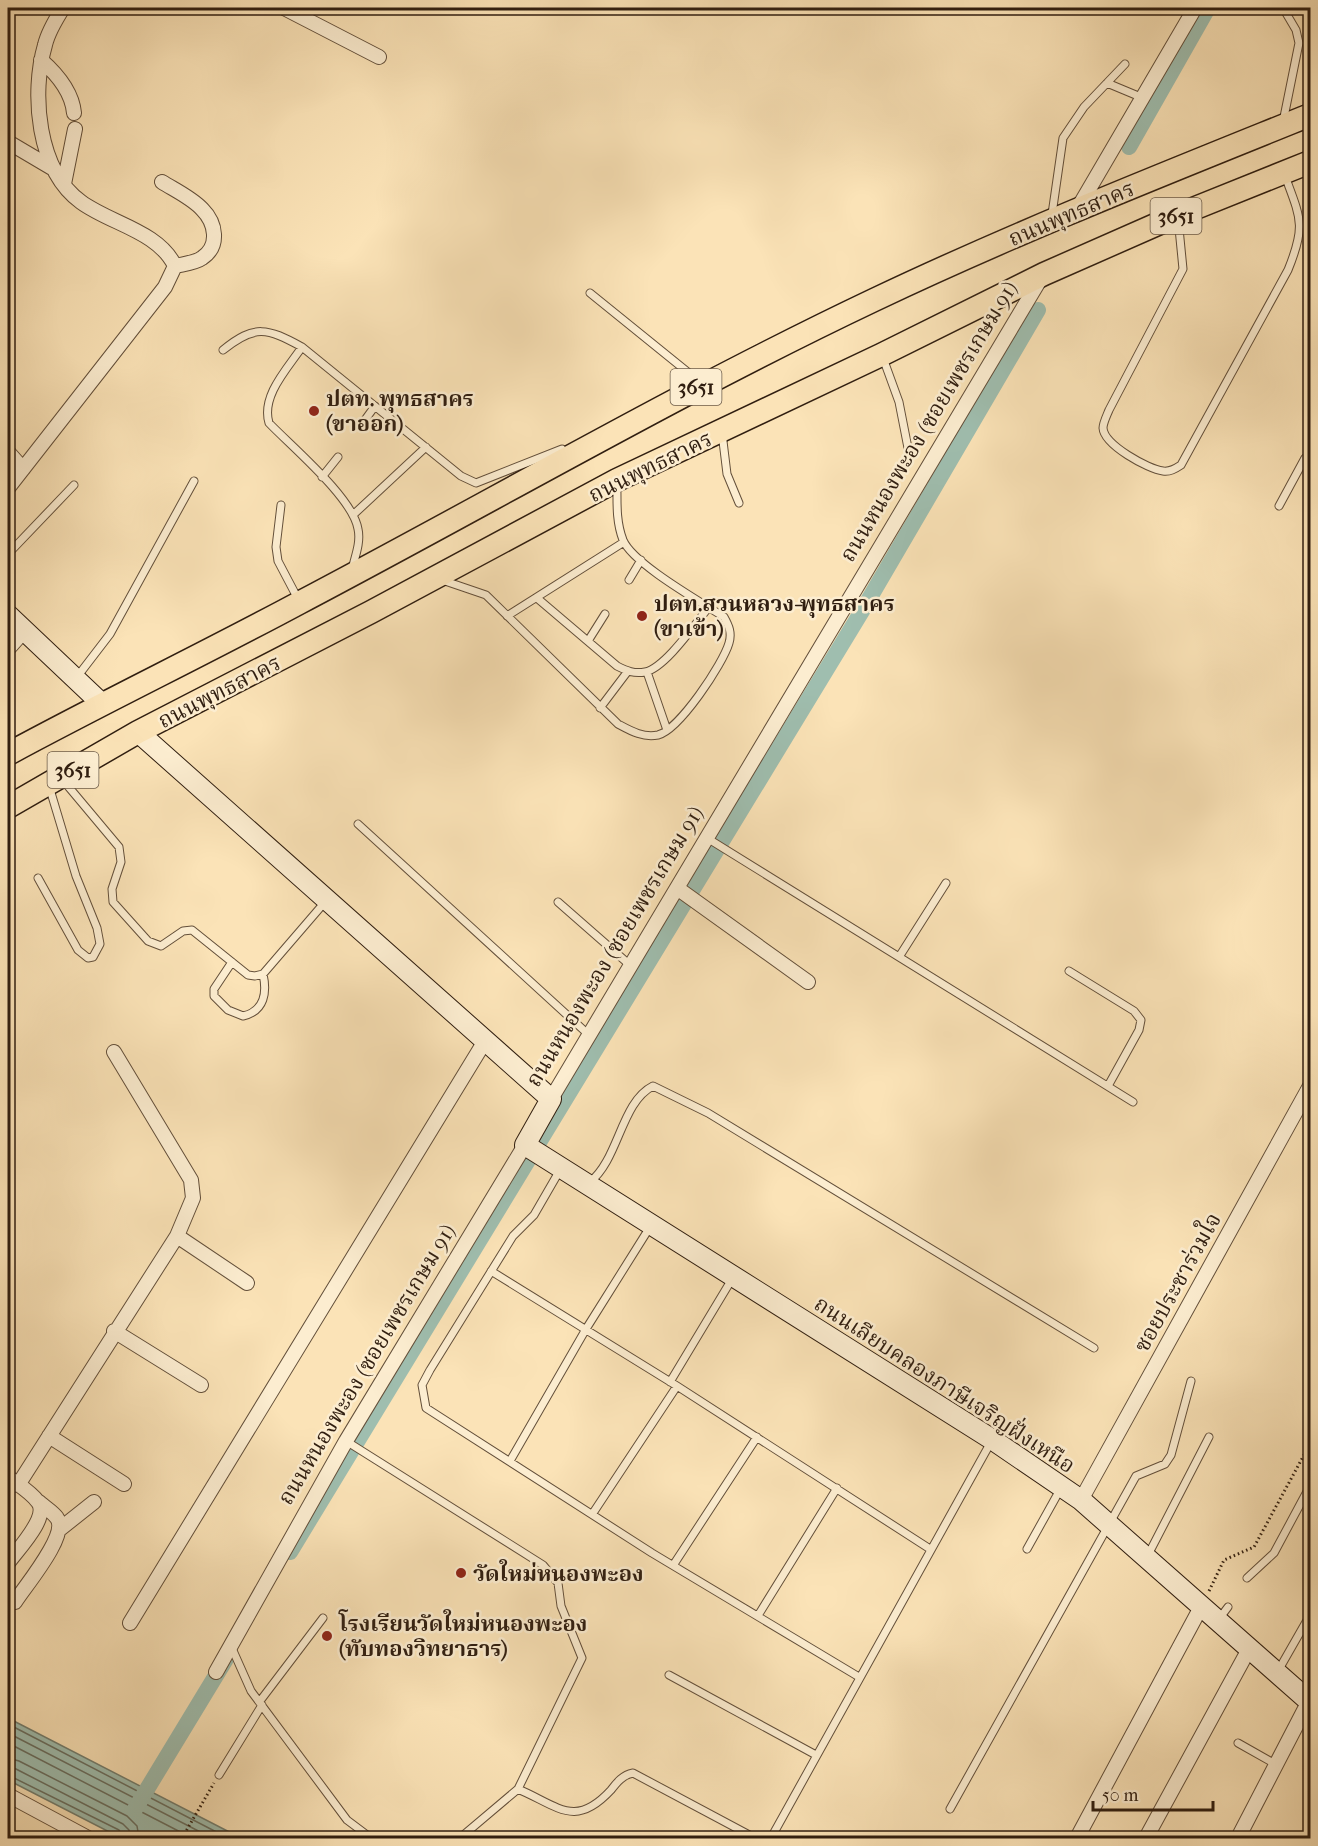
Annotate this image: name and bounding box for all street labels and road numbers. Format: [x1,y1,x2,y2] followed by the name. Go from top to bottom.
[1004,176,1139,253] street label: ถนนพุทธสาคร
[1150,198,1202,234] road number: 3651
[835,277,1023,567] street label: ถนนหนองพะอง (ซอยเพชรเกษม 91)
[670,369,722,405] road number: 3651
[584,426,717,509] street label: ถนนพุทธสาคร
[154,650,286,735] street label: ถนนพุทธสาคร
[48,752,98,788] road number: 3651
[521,802,709,1092] street label: ถนนหนองพะอง (ซอยเพชรเกษม 91)
[1127,1207,1227,1357] street label: ซอยประชาร่วมใจ
[273,1220,461,1510] street label: ถนนหนองพะอง (ซอยเพชรเกษม 91)
[809,1287,1082,1479] street label: ถนนเลียบคลองภาษีเจริญฝั่งเหนือ

